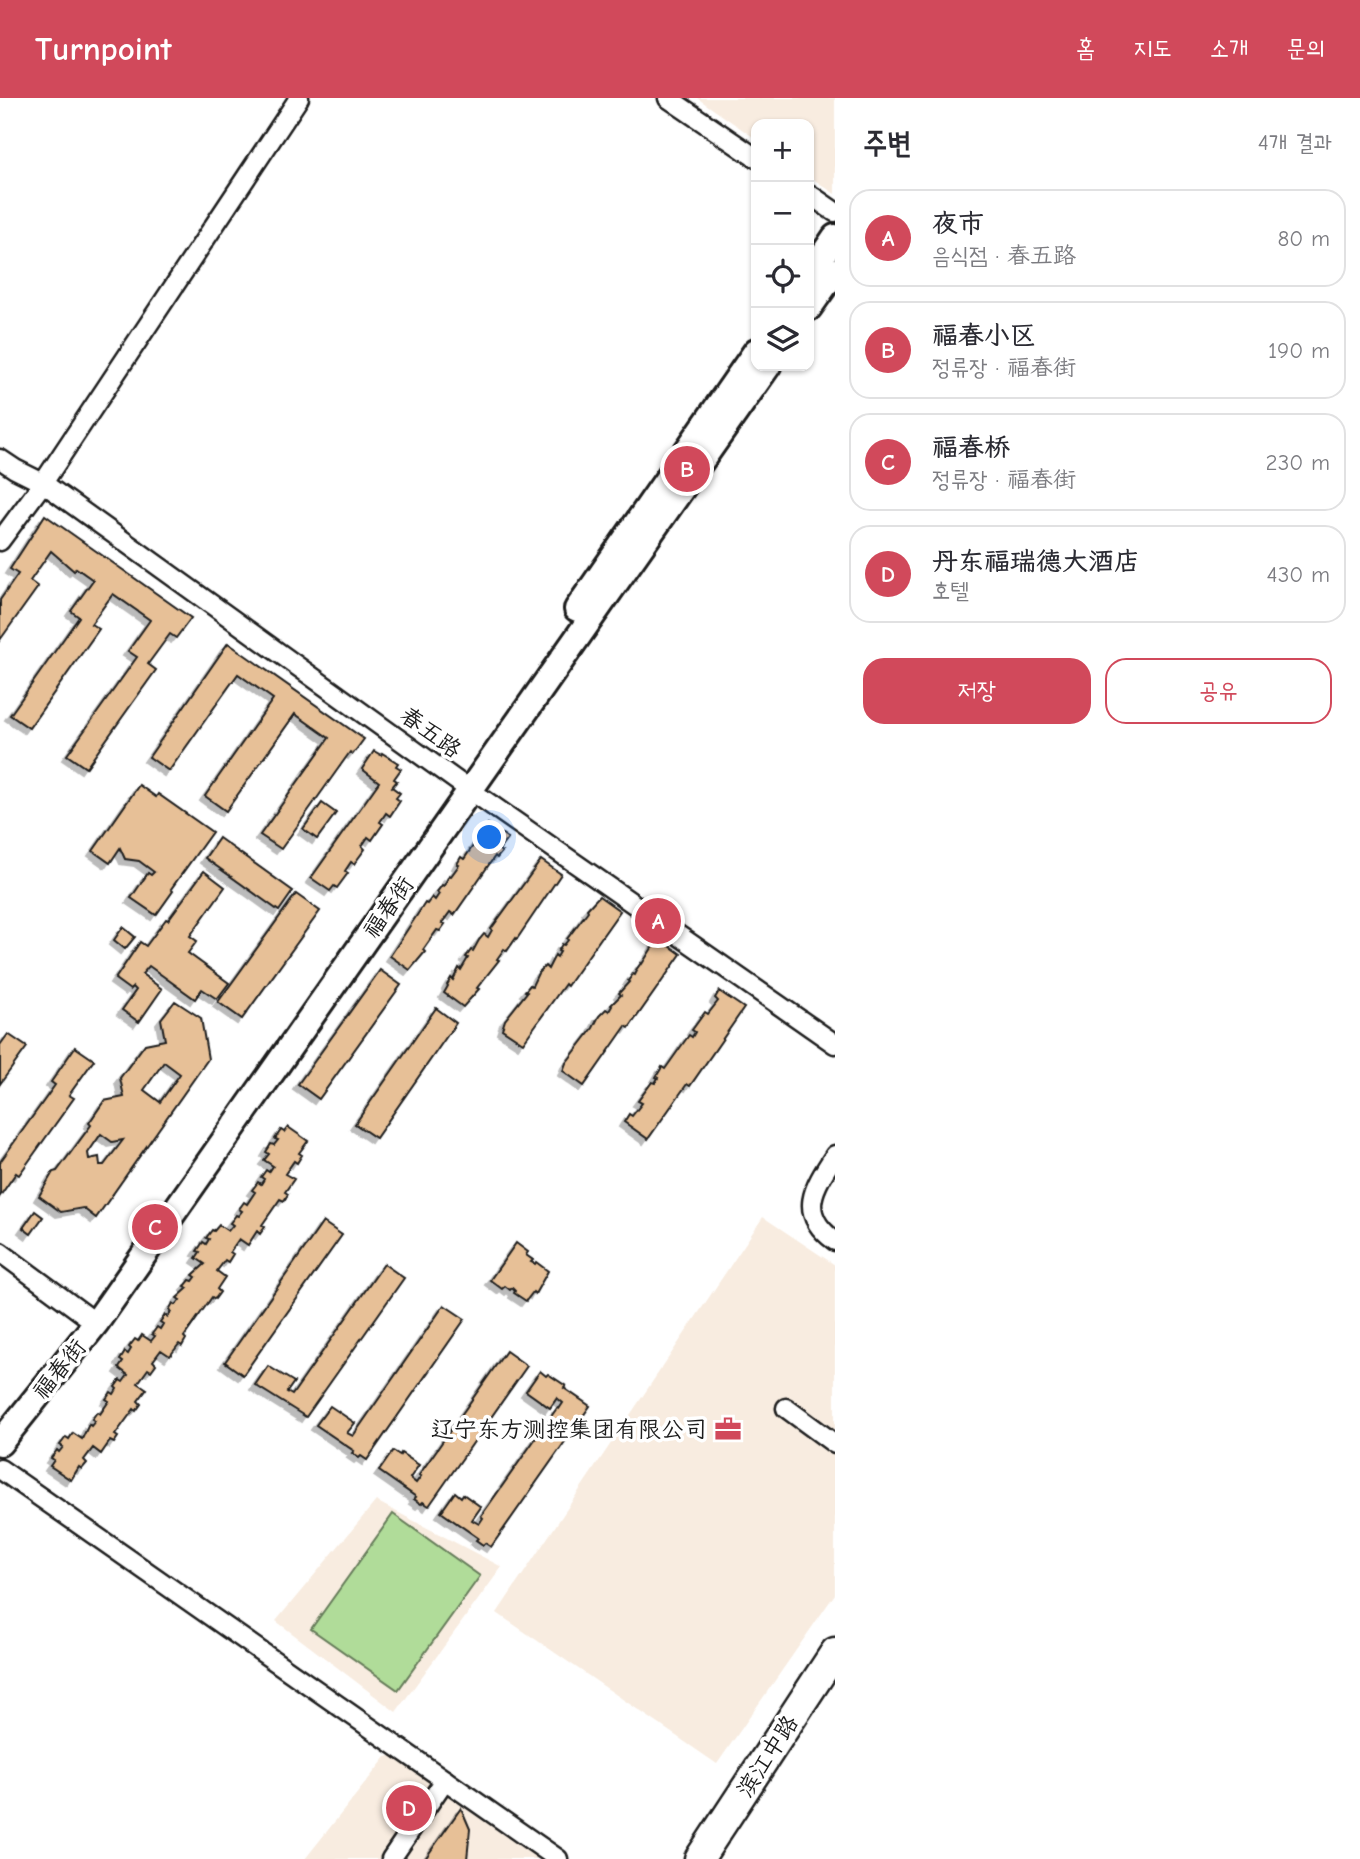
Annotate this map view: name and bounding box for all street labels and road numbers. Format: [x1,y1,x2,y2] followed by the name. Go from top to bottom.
[395,701,467,764] street label: 春五路
[358,871,419,943] street label: 福春街
[27,1334,92,1405] street label: 福春街
[731,1710,804,1802] street label: 滨江中路

